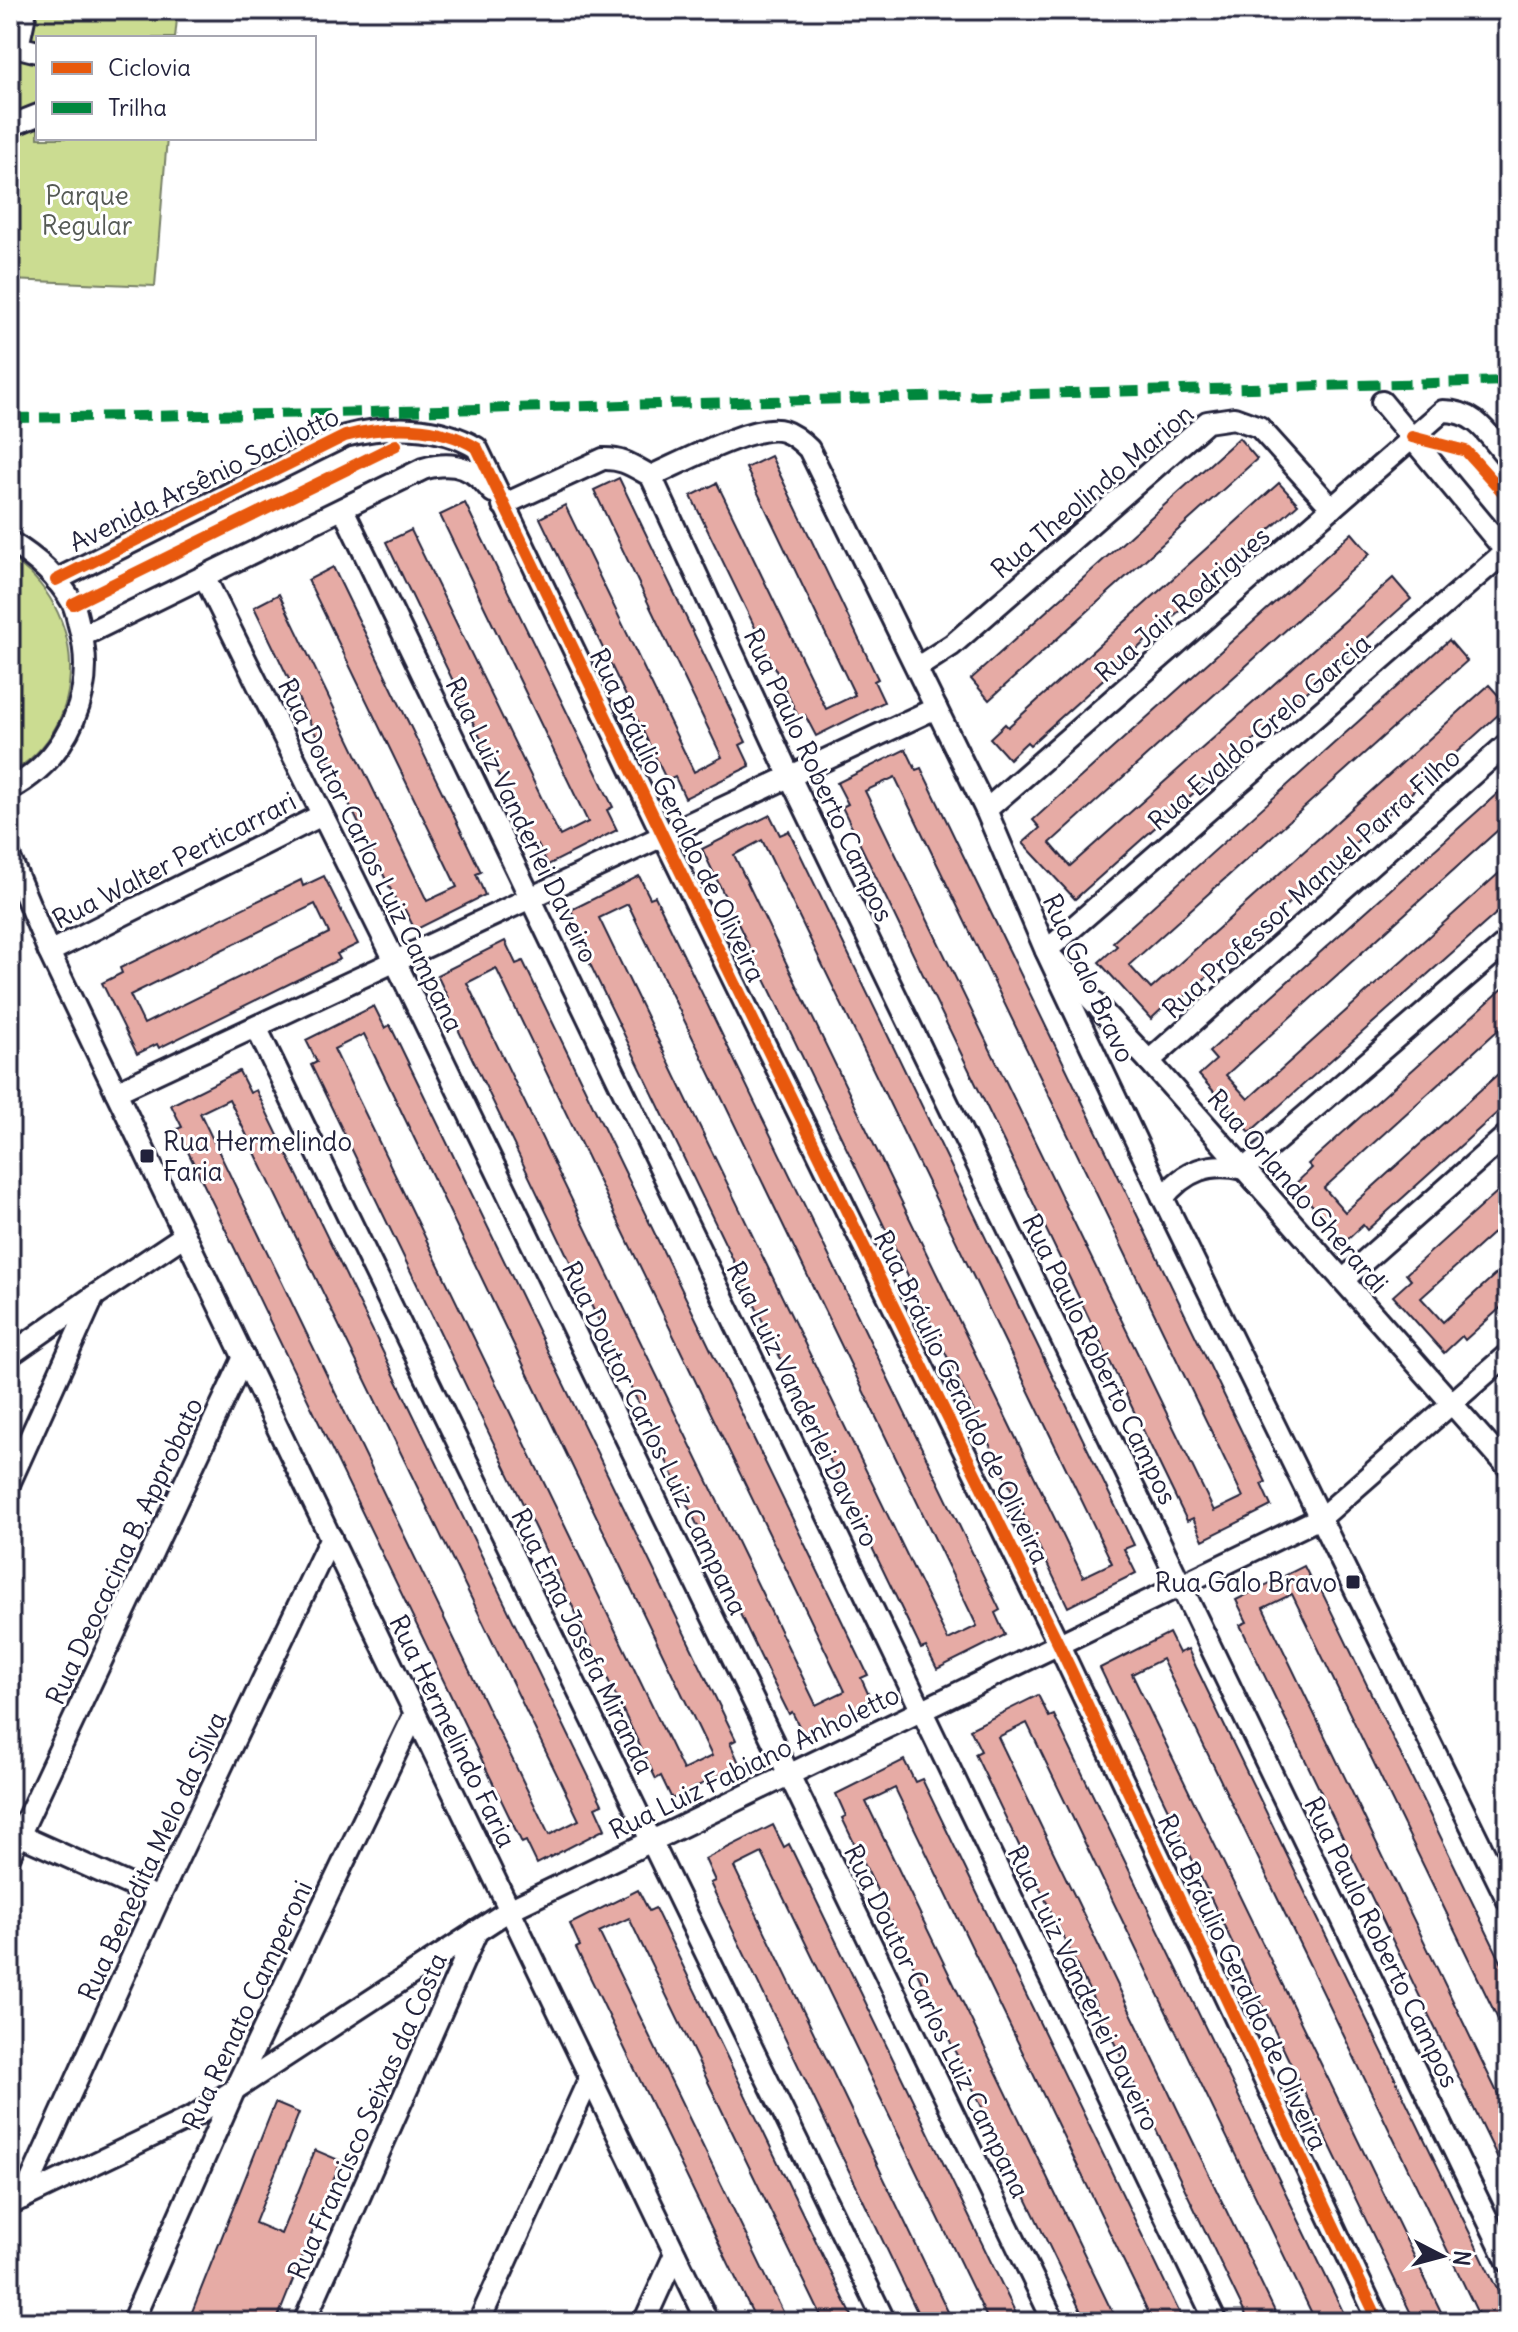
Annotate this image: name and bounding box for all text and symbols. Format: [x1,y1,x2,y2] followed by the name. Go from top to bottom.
[36,36,316,140] legend
[108,52,191,82] text: Ciclovia
[108,92,167,122] text: Trilha
[42,179,133,242] park label: Parque Regular
[984,397,1200,585] street label: Rua Theolindo Marion
[64,399,344,559] street label: Avenida Arsênio Sacilotto
[1088,519,1276,689] street label: Rua Jair Rodrigues
[737,623,901,927] street label: Rua Paulo Roberto Campos
[1141,626,1377,838] street label: Rua Evaldo Grelo Garcia
[583,643,773,987] street label: Rua Bráulio Geraldo de Oliveira
[438,672,606,968] street label: Rua Luiz Vanderlei Daveiro
[271,673,471,1037] street label: Rua Doutor Carlos Luiz Campana
[1155,740,1467,1026] street label: Rua Professor Manuel Parra Filho
[47,784,301,936] street label: Rua Walter Perticarrari
[1036,888,1142,1068] street label: Rua Galo Bravo
[1200,1082,1396,1300] street label: Rua Orlando Gherardi
[163,1125,352,1188] place label: Rua Hermelindo Faria
[138,1147,156,1165] marker: Rua Hermelindo Faria
[1015,1208,1185,1510] street label: Rua Paulo Roberto Campos
[867,1225,1057,1569] street label: Rua Bráulio Geraldo de Oliveira
[555,1256,755,1620] street label: Rua Doutor Carlos Luiz Campana
[719,1256,887,1552] street label: Rua Luiz Vanderlei Daveiro
[38,1392,210,1710] street label: Rua Deocacina B. Approbato
[504,1503,662,1779] street label: Rua Ema Josefa Miranda
[1155,1566,1337,1599] place label: Rua Galo Bravo
[1344,1573,1362,1591] marker: Rua Galo Bravo
[382,1609,524,1853] street label: Rua Hermelindo Faria
[604,1677,904,1847] street label: Rua Luiz Fabiano Anholetto
[71,1706,233,2006] street label: Rua Benedita Melo da Silva
[1297,1791,1467,2093] street label: Rua Paulo Roberto Campos
[1151,1809,1335,2155] street label: Rua Bráulio Geraldo de Oliveira
[837,1839,1037,2203] street label: Rua Doutor Carlos Luiz Campana
[1000,1840,1168,2136] street label: Rua Luiz Vanderlei Daveiro
[175,1875,319,2135] street label: Rua Renato Camperoni
[280,1948,454,2284] street label: Rua Francisco Seixas da Costa
[1402,2216,1482,2296] north arrow
[1447,2249,1477,2267] text: N

